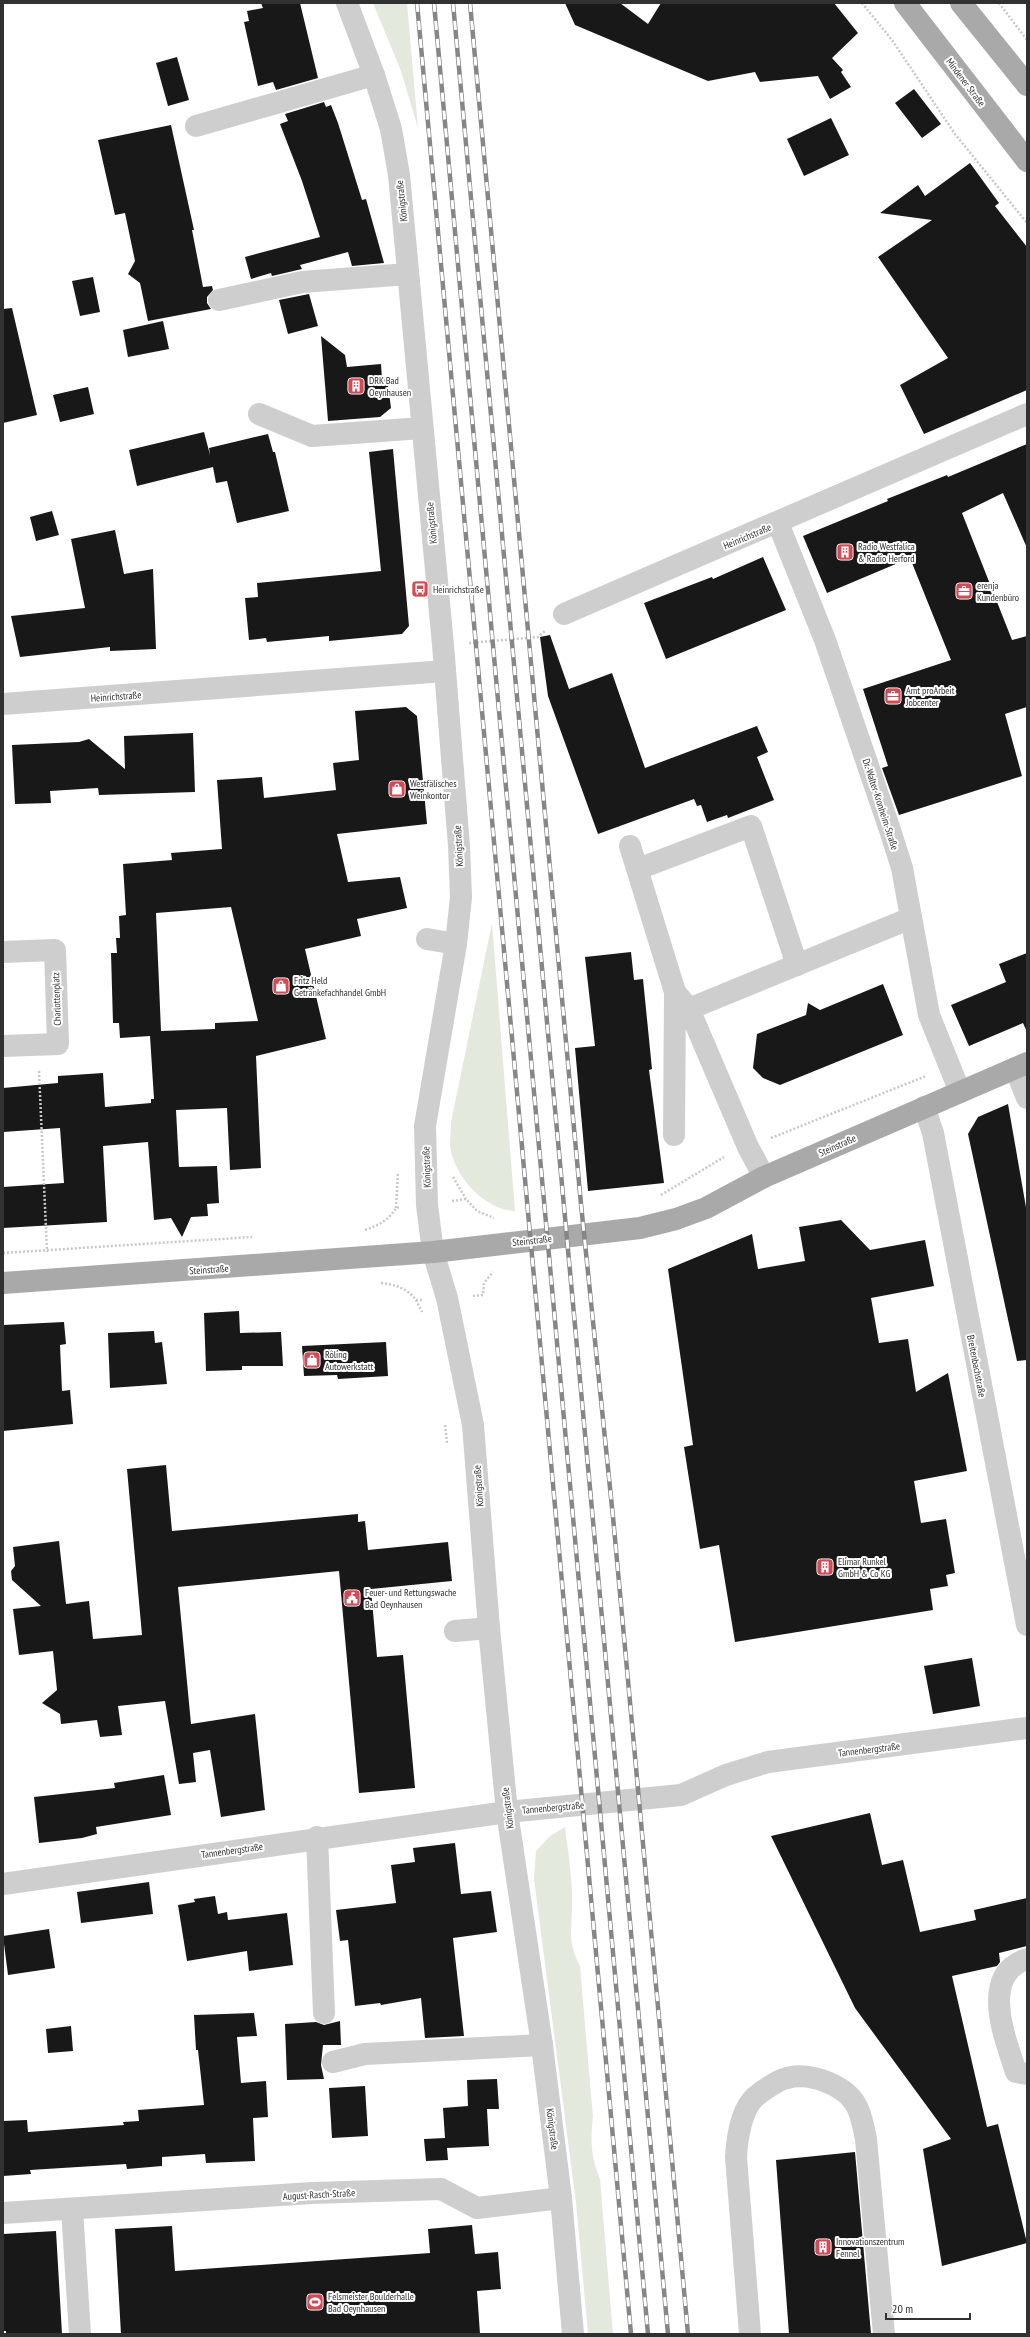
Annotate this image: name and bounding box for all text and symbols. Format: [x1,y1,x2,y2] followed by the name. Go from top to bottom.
[943,55,988,109] street label: Mindener Straße
[393,180,410,222] street label: Königstraße
[369,374,411,399] place label: DRK Bad Oeynhausen
[346,376,366,396] building icon: DRK Bad Oeynhausen
[423,502,440,544] street label: Königstraße
[721,521,773,552] street label: Heinrichstraße
[858,540,915,565] place label: Radio Westfalica & Radio Herford
[835,542,855,562] building icon: Radio Westfalica & Radio Herford
[410,579,430,599] bus stop icon: Heinrichstraße
[977,579,1019,604] place label: erenja Kundenbüro
[954,581,974,601] office icon: erenja Kundenbüro
[433,583,484,596] place label: Heinrichstraße
[905,684,955,709] place label: Amt proArbeit Jobcenter
[883,686,903,706] office icon: Amt proArbeit Jobcenter
[90,688,142,705] street label: Heinrichstraße
[860,757,901,852] street label: Dr.-Walter-Kronheim-Straße
[410,777,457,802] place label: Westfälisches Weinkontor
[387,779,407,799] shop icon: Westfälisches Weinkontor
[451,825,466,867] street label: Königstraße
[49,972,64,1026] street label: Charlottenplatz
[294,974,386,999] place label: Fritz Held Getränkefachhandel GmbH
[271,976,291,996] shop icon: Fritz Held Getränkefachhandel GmbH
[817,1131,858,1159] street label: Steinstraße
[419,1146,434,1188] street label: Königstraße
[512,1232,552,1249] street label: Steinstraße
[189,1262,229,1277] street label: Steinstraße
[964,1334,989,1398] street label: Breitenbachstraße
[325,1348,373,1373] place label: Röling Autowerkstatt
[302,1350,322,1370] shop icon: Röling Autowerkstatt
[471,1465,486,1507] street label: Königstraße
[838,1555,890,1580] place label: Elimar Runkel GmbH & Co KG
[815,1557,835,1577] building icon: Elimar Runkel GmbH & Co KG
[365,1586,457,1611] place label: Feuer- und Rettungswache Bad Oeynhausen
[342,1588,362,1608] public building icon: Feuer- und Rettungswache Bad Oeynhausen
[837,1739,901,1760] street label: Tannenbergstraße
[499,1786,516,1829] street label: Königstraße
[521,1798,585,1817] street label: Tannenbergstraße
[200,1840,264,1861] street label: Tannenbergstraße
[544,2108,561,2151] street label: Königstraße
[283,2186,356,2203] street label: August-Rasch-Straße
[836,2235,905,2260] place label: Innovationszentrum Fennel
[813,2237,833,2257] building icon: Innovationszentrum Fennel
[328,2290,414,2315] place label: Felsmeister Boulderhalle Bad Oeynhausen
[305,2292,325,2312] sports icon: Felsmeister Boulderhalle Bad Oeynhausen
[886,2295,970,2321] scale bar
[892,2301,913,2316] text: 20 m

